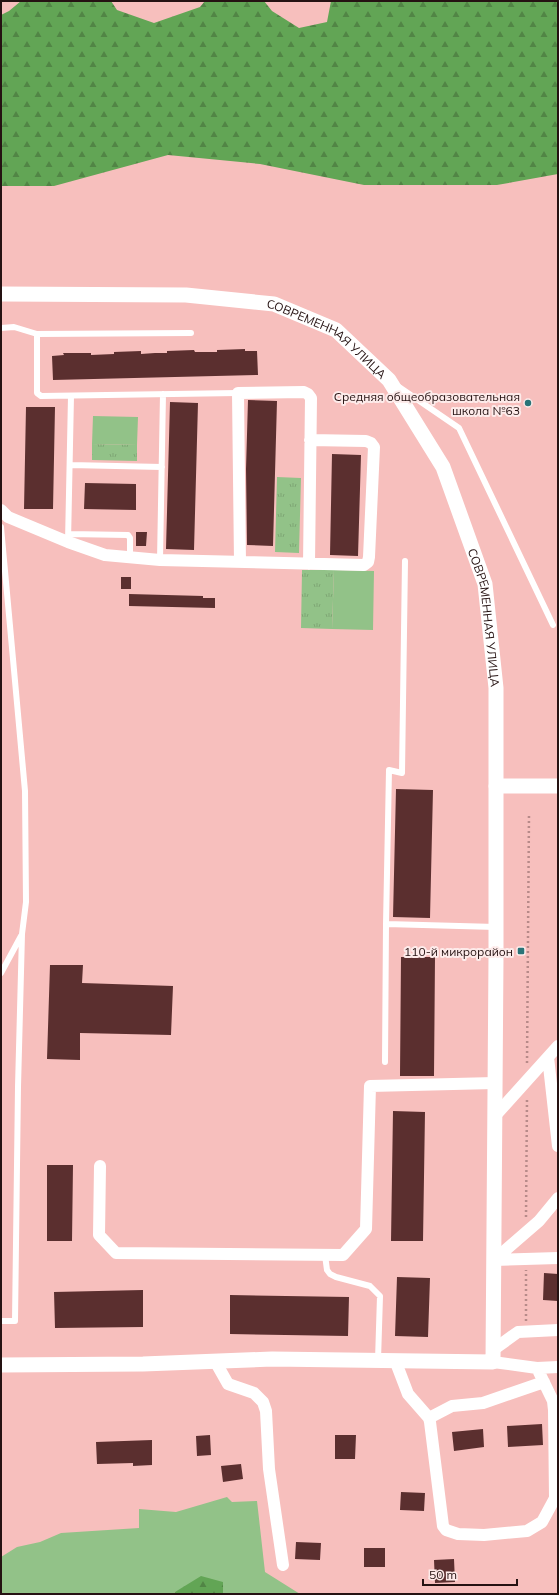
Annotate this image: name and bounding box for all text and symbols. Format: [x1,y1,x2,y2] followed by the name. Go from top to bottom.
[266,296,390,381] street label: СОВРЕМЕННАЯ УЛИЦА
[334,389,520,418] place label: Средняя общеобразовательная школа №63
[523,398,533,408] marker: Средняя общеобразовательная школа №63
[465,546,503,688] street label: СОВРЕМЕННАЯ УЛИЦА
[404,944,513,959] place label: 110-й микрорайон
[516,946,526,956] marker: 110-й микрорайон
[423,1561,517,1587] scale bar
[429,1567,457,1582] text: 50 m

